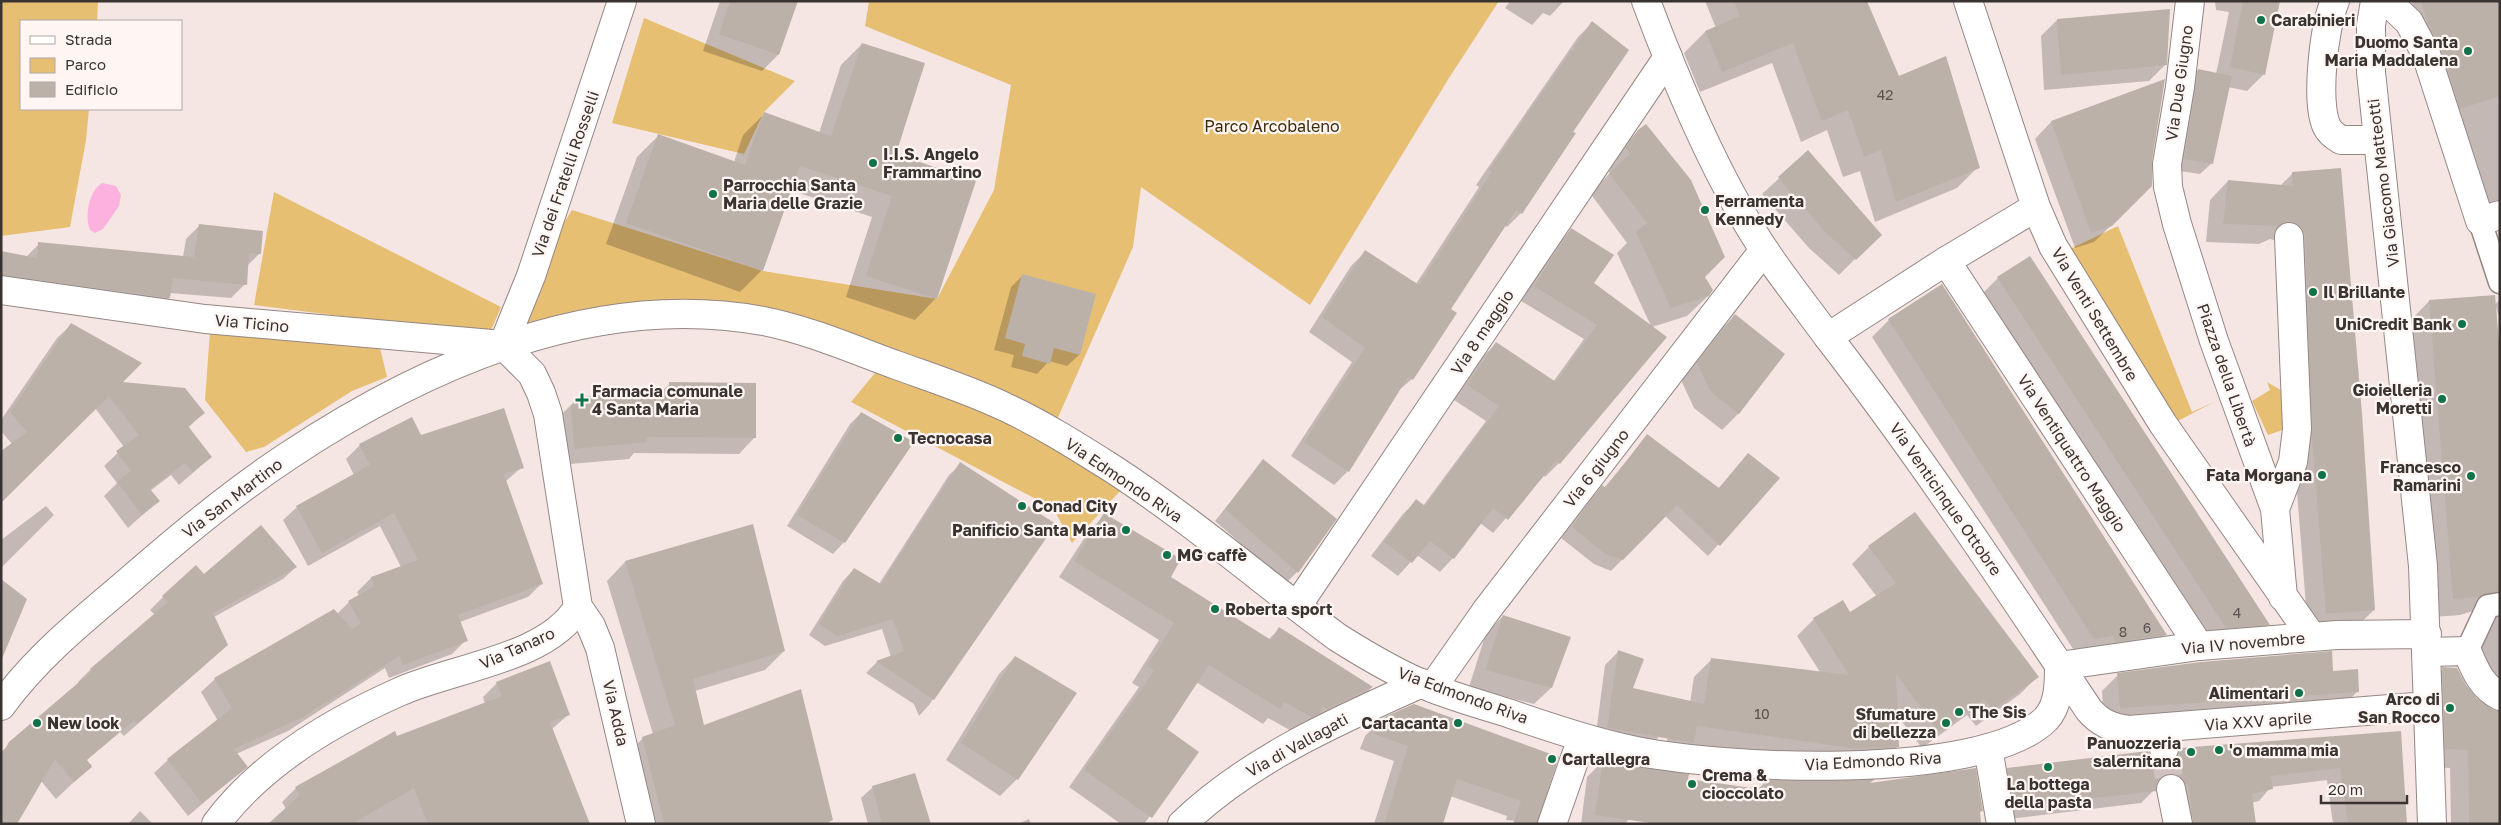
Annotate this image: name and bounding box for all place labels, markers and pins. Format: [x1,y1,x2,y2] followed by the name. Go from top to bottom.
[2271,10,2355,30] place label: Carabinieri
[2255,14,2267,26] marker: Carabinieri
[2324,32,2458,70] place label: Duomo Santa Maria Maddalena
[2462,45,2474,57] marker: Duomo Santa Maria Maddalena
[883,144,982,182] place label: I.I.S. Angelo Frammartino
[867,157,879,169] marker: I.I.S. Angelo Frammartino
[723,175,863,213] place label: Parrocchia Santa Maria delle Grazie
[707,188,719,200] marker: Parrocchia Santa Maria delle Grazie
[1715,191,1804,229] place label: Ferramenta Kennedy
[1699,204,1711,216] marker: Ferramenta Kennedy
[2323,282,2405,302] place label: Il Brillante
[2307,286,2319,298] marker: Il Brillante
[2335,314,2453,334] place label: UniCredit Bank
[2456,318,2468,330] marker: UniCredit Bank
[2352,380,2432,418] place label: Gioielleria Moretti
[592,381,743,419] place label: Farmacia comunale 4 Santa Maria
[2436,393,2448,405] marker: Gioielleria Moretti
[576,394,588,406] marker: Farmacia comunale 4 Santa Maria
[908,428,992,448] place label: Tecnocasa
[892,432,904,444] marker: Tecnocasa
[2380,457,2461,495] place label: Francesco Ramarini
[2206,465,2312,485] place label: Fata Morgana
[2316,469,2328,481] marker: Fata Morgana
[2465,470,2477,482] marker: Francesco Ramarini
[1032,496,1118,516] place label: Conad City
[1016,500,1028,512] marker: Conad City
[952,520,1116,540] place label: Panificio Santa Maria
[1120,524,1132,536] marker: Panificio Santa Maria
[1177,545,1247,565] place label: MG caffè
[1161,549,1173,561] marker: MG caffè
[1225,599,1332,619] place label: Roberta sport
[1209,603,1221,615] marker: Roberta sport
[2209,683,2289,703] place label: Alimentari
[2293,687,2305,699] marker: Alimentari
[2358,689,2440,727] place label: Arco di San Rocco
[1969,702,2027,722] place label: The Sis
[2444,702,2456,714] marker: Arco di San Rocco
[1853,704,1936,742] place label: Sfumature di bellezza
[1953,706,1965,718] marker: The Sis
[47,713,120,733] place label: New look
[1361,713,1448,733] place label: Cartacanta
[31,717,43,729] marker: New look
[1452,717,1464,729] marker: Cartacanta
[1940,717,1952,729] marker: Sfumature di bellezza
[2087,733,2181,771] place label: Panuozzeria salernitana
[2229,740,2339,760] place label: 'o mamma mia
[2213,744,2225,756] marker: 'o mamma mia
[2185,746,2197,758] marker: Panuozzeria salernitana
[1562,749,1650,769] place label: Cartallegra
[1546,753,1558,765] marker: Cartallegra
[2042,761,2054,773] marker: La bottega della pasta
[1702,765,1784,803] place label: Crema & cioccolato
[2005,774,2091,812] place label: La bottega della pasta
[1686,778,1698,790] marker: Crema & cioccolato

